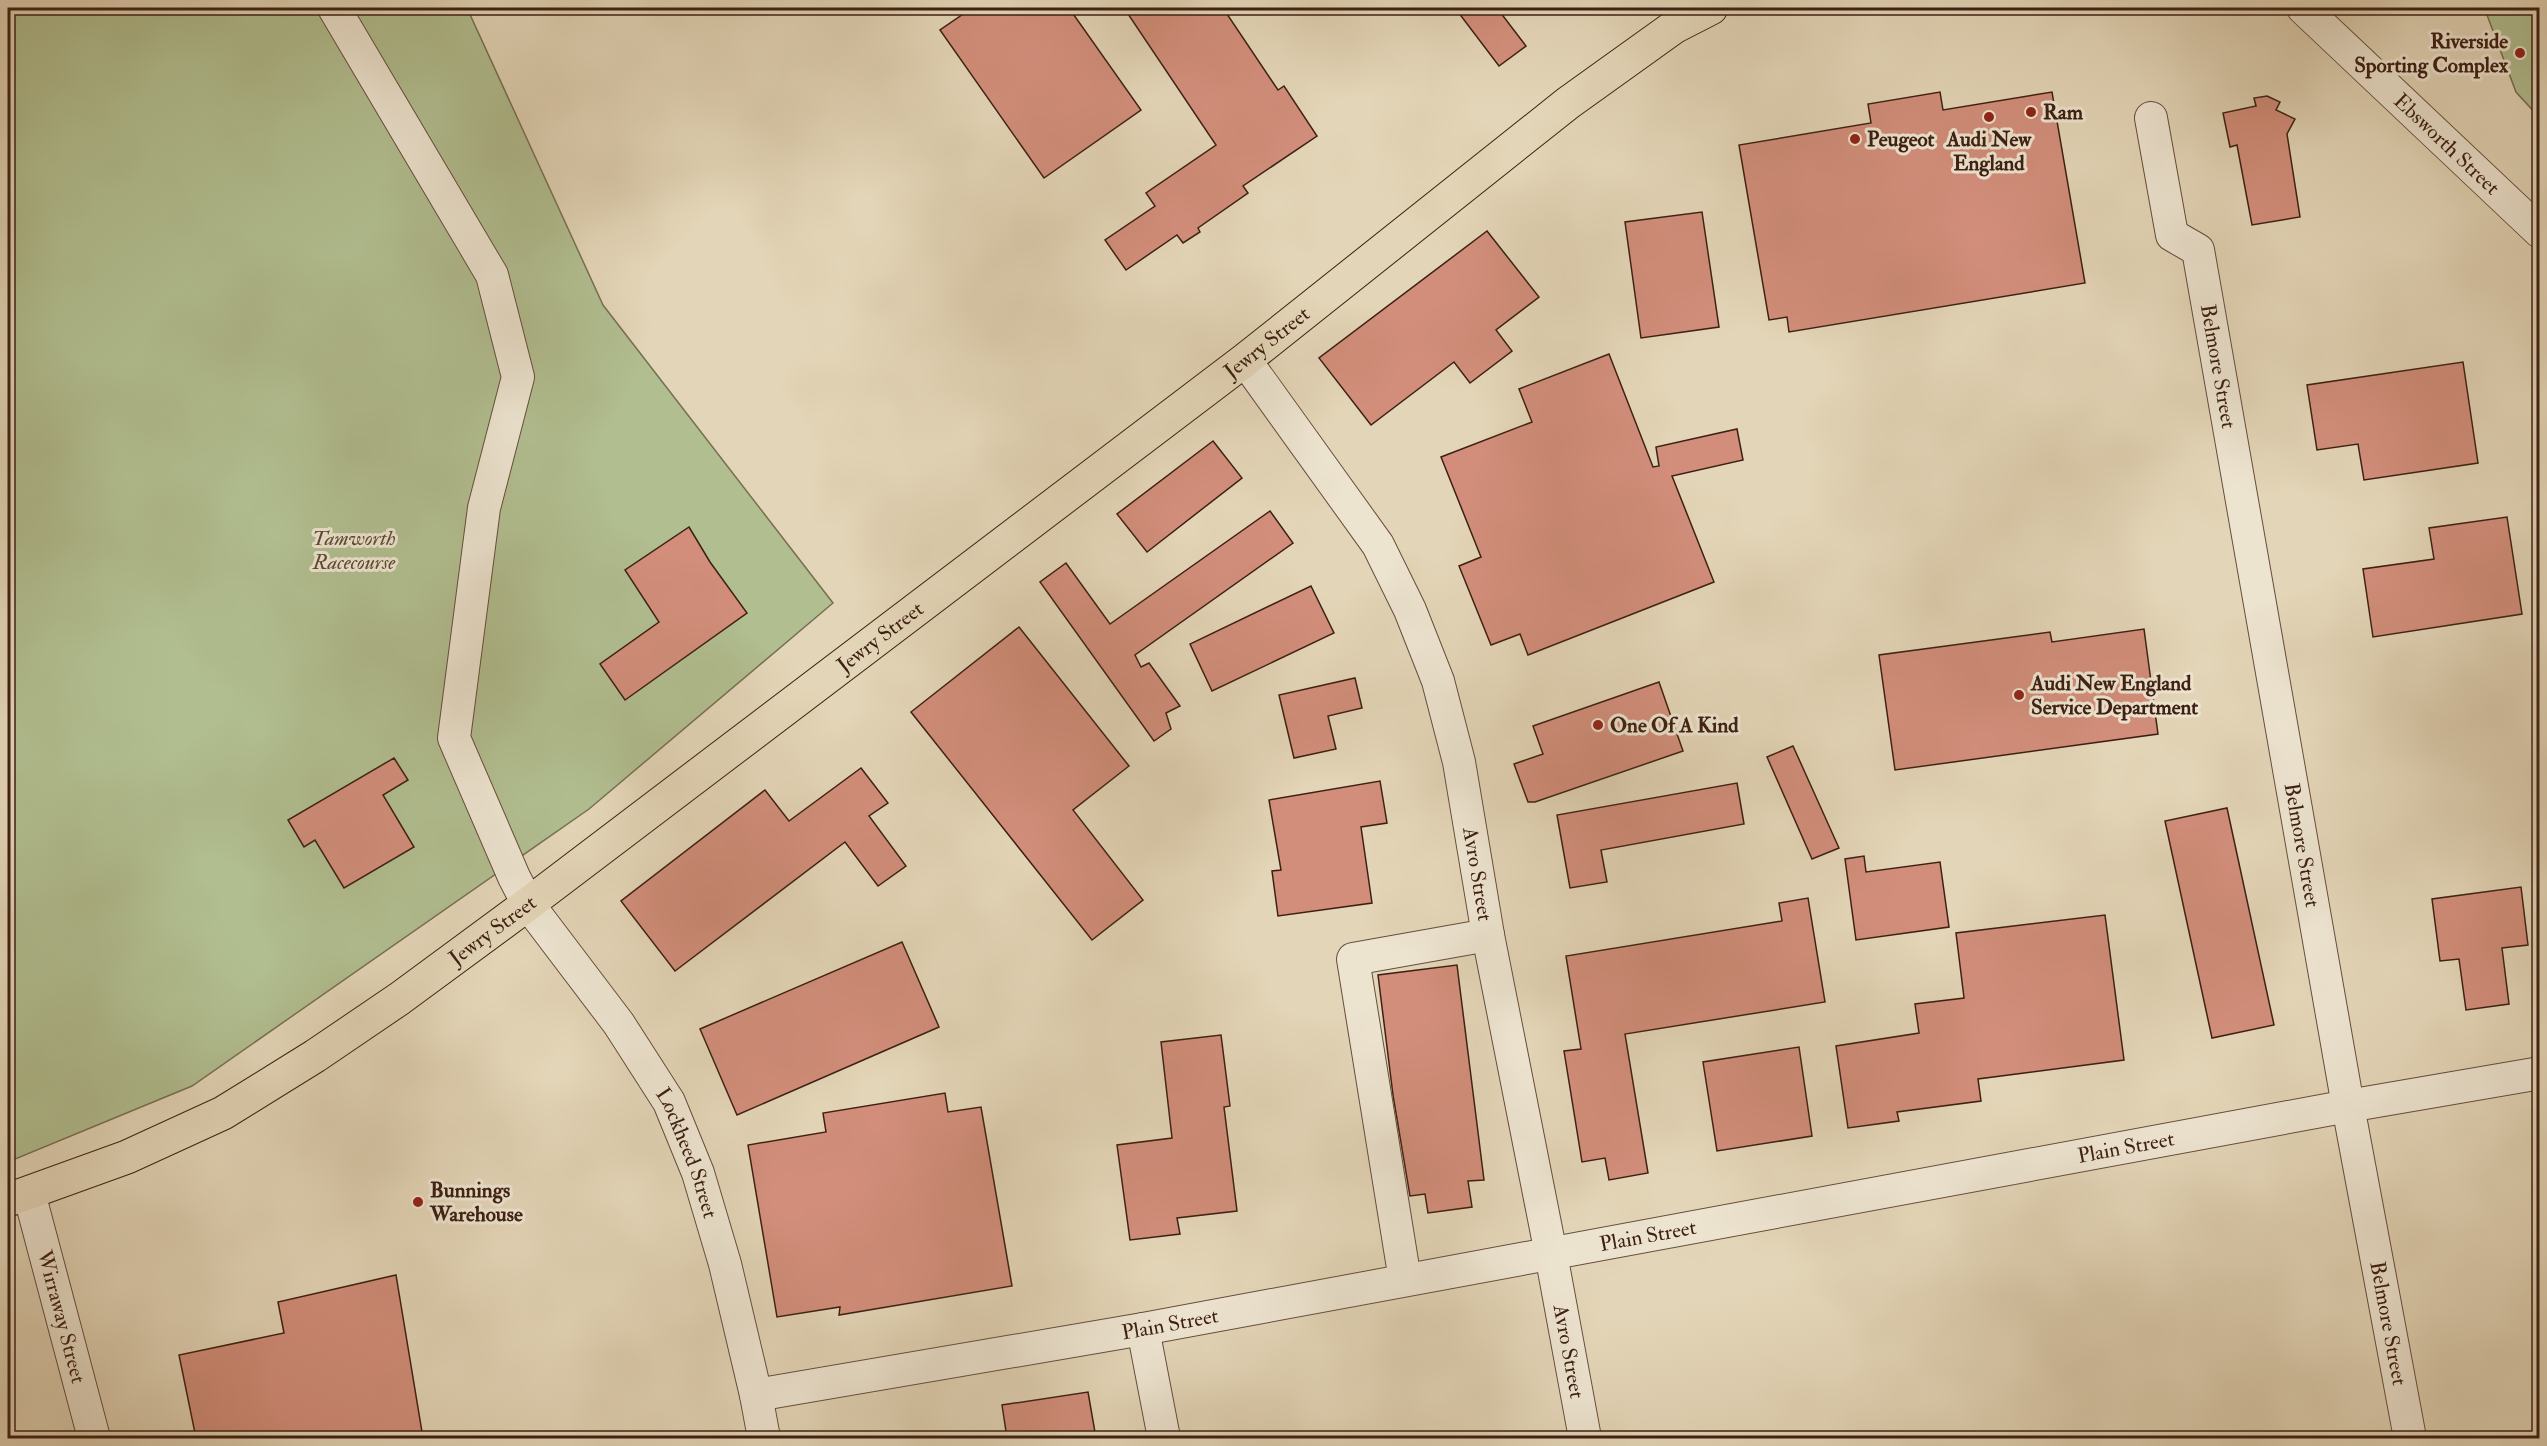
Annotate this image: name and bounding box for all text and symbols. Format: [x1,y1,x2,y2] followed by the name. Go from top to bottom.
[2354,28,2509,79] place label: Riverside Sporting Complex
[2513,46,2527,60] marker: Riverside Sporting Complex
[2388,88,2505,201] street label: Ebsworth Street
[2043,99,2084,126] place label: Ram
[2024,105,2038,119] marker: Ram
[1982,110,1996,124] marker: Audi New England
[1867,126,1935,153] place label: Peugeot
[1946,126,2032,177] place label: Audi New England
[1848,132,1862,146] marker: Peugeot
[1218,301,1316,386] street label: Jewry Street
[2194,302,2242,431] street label: Belmore Street
[312,525,396,576] park label: Tamworth Racecourse
[831,596,929,679] street label: Jewry Street
[2030,670,2198,721] place label: Audi New England Service Department
[2012,688,2026,702] marker: Audi New England Service Department
[1610,712,1739,739] place label: One Of A Kind
[1591,718,1605,732] marker: One Of A Kind
[2278,781,2326,910] street label: Belmore Street
[1456,824,1498,923] street label: Avro Street
[443,889,542,972] street label: Jewry Street
[649,1083,724,1222] street label: Lockheed Street
[2075,1125,2177,1170] street label: Plain Street
[429,1177,523,1228] place label: Bunnings Warehouse
[411,1195,425,1209] marker: Bunnings Warehouse
[1597,1214,1699,1258] street label: Plain Street
[31,1246,92,1387] street label: Wirraway Street
[2363,1259,2413,1388] street label: Belmore Street
[1120,1302,1221,1346] street label: Plain Street
[1546,1302,1590,1401] street label: Avro Street

